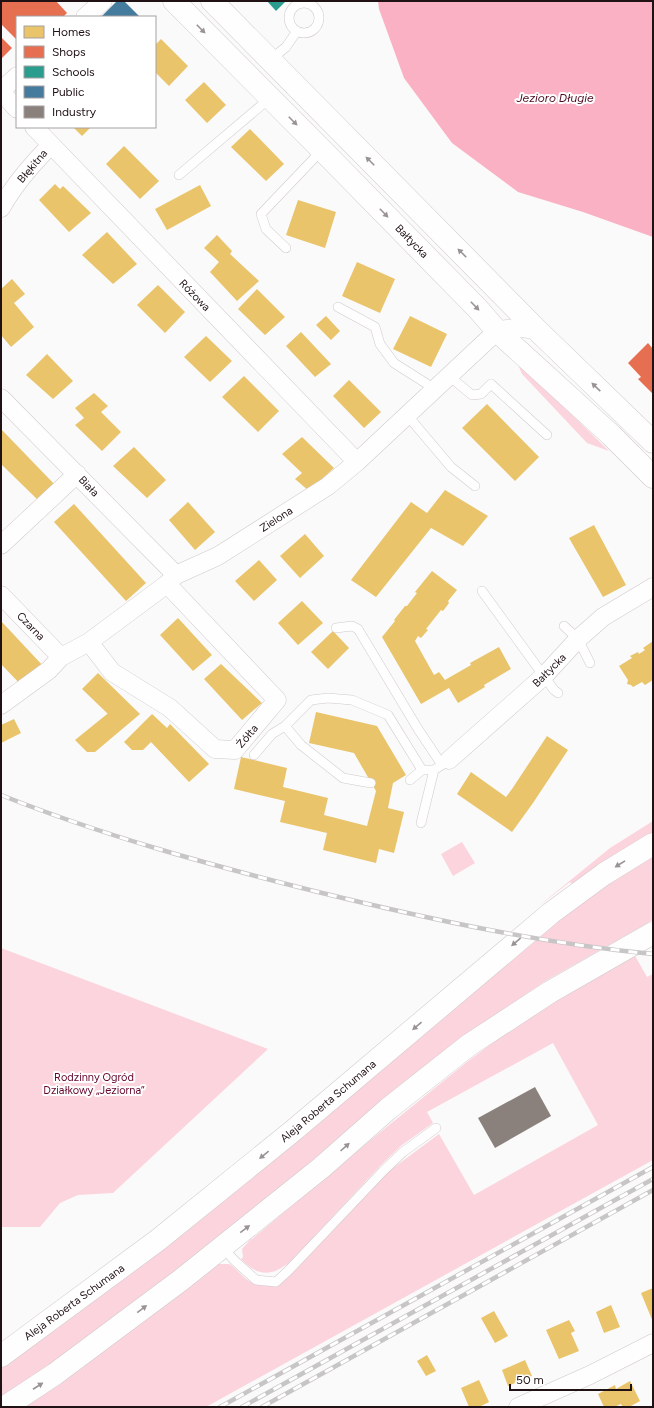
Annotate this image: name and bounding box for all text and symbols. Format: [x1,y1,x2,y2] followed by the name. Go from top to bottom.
[16,16,156,128] legend
[196,24,206,34] one-way arrow
[52,25,91,39] text: Homes
[52,45,86,59] text: Shops
[52,65,95,79] text: Schools
[52,85,85,99] text: Public
[515,91,594,105] water label: Jezioro Długie
[52,105,97,119] text: Industry
[288,116,298,126] one-way arrow
[15,147,50,186] street label: Błękitna
[365,157,375,166] one-way arrow
[379,208,389,218] one-way arrow
[392,222,431,261] street label: Bałtycka
[457,248,467,258] one-way arrow
[176,277,213,314] street label: Różowa
[470,301,480,311] one-way arrow
[591,382,601,392] one-way arrow
[76,473,102,499] street label: Biała
[258,504,295,535] street label: Zielona
[14,609,47,643] street label: Czarna
[530,651,569,690] street label: Bałtycka
[234,722,261,751] street label: Żółta
[615,860,625,868] one-way arrow
[511,938,521,947] one-way arrow
[411,1021,422,1030] one-way arrow
[278,1058,379,1145] street label: Aleja Roberta Schumana
[43,1071,145,1097] park label: Rodzinny Ogród Działkowy „Jeziorna”
[340,1142,351,1151] one-way arrow
[258,1150,269,1159] one-way arrow
[239,1225,250,1233] one-way arrow
[22,1262,127,1343] street label: Aleja Roberta Schumana
[137,1305,148,1313] one-way arrow
[510,1366,631,1392] scale bar
[516,1373,544,1387] text: 50 m
[32,1382,43,1390] one-way arrow

